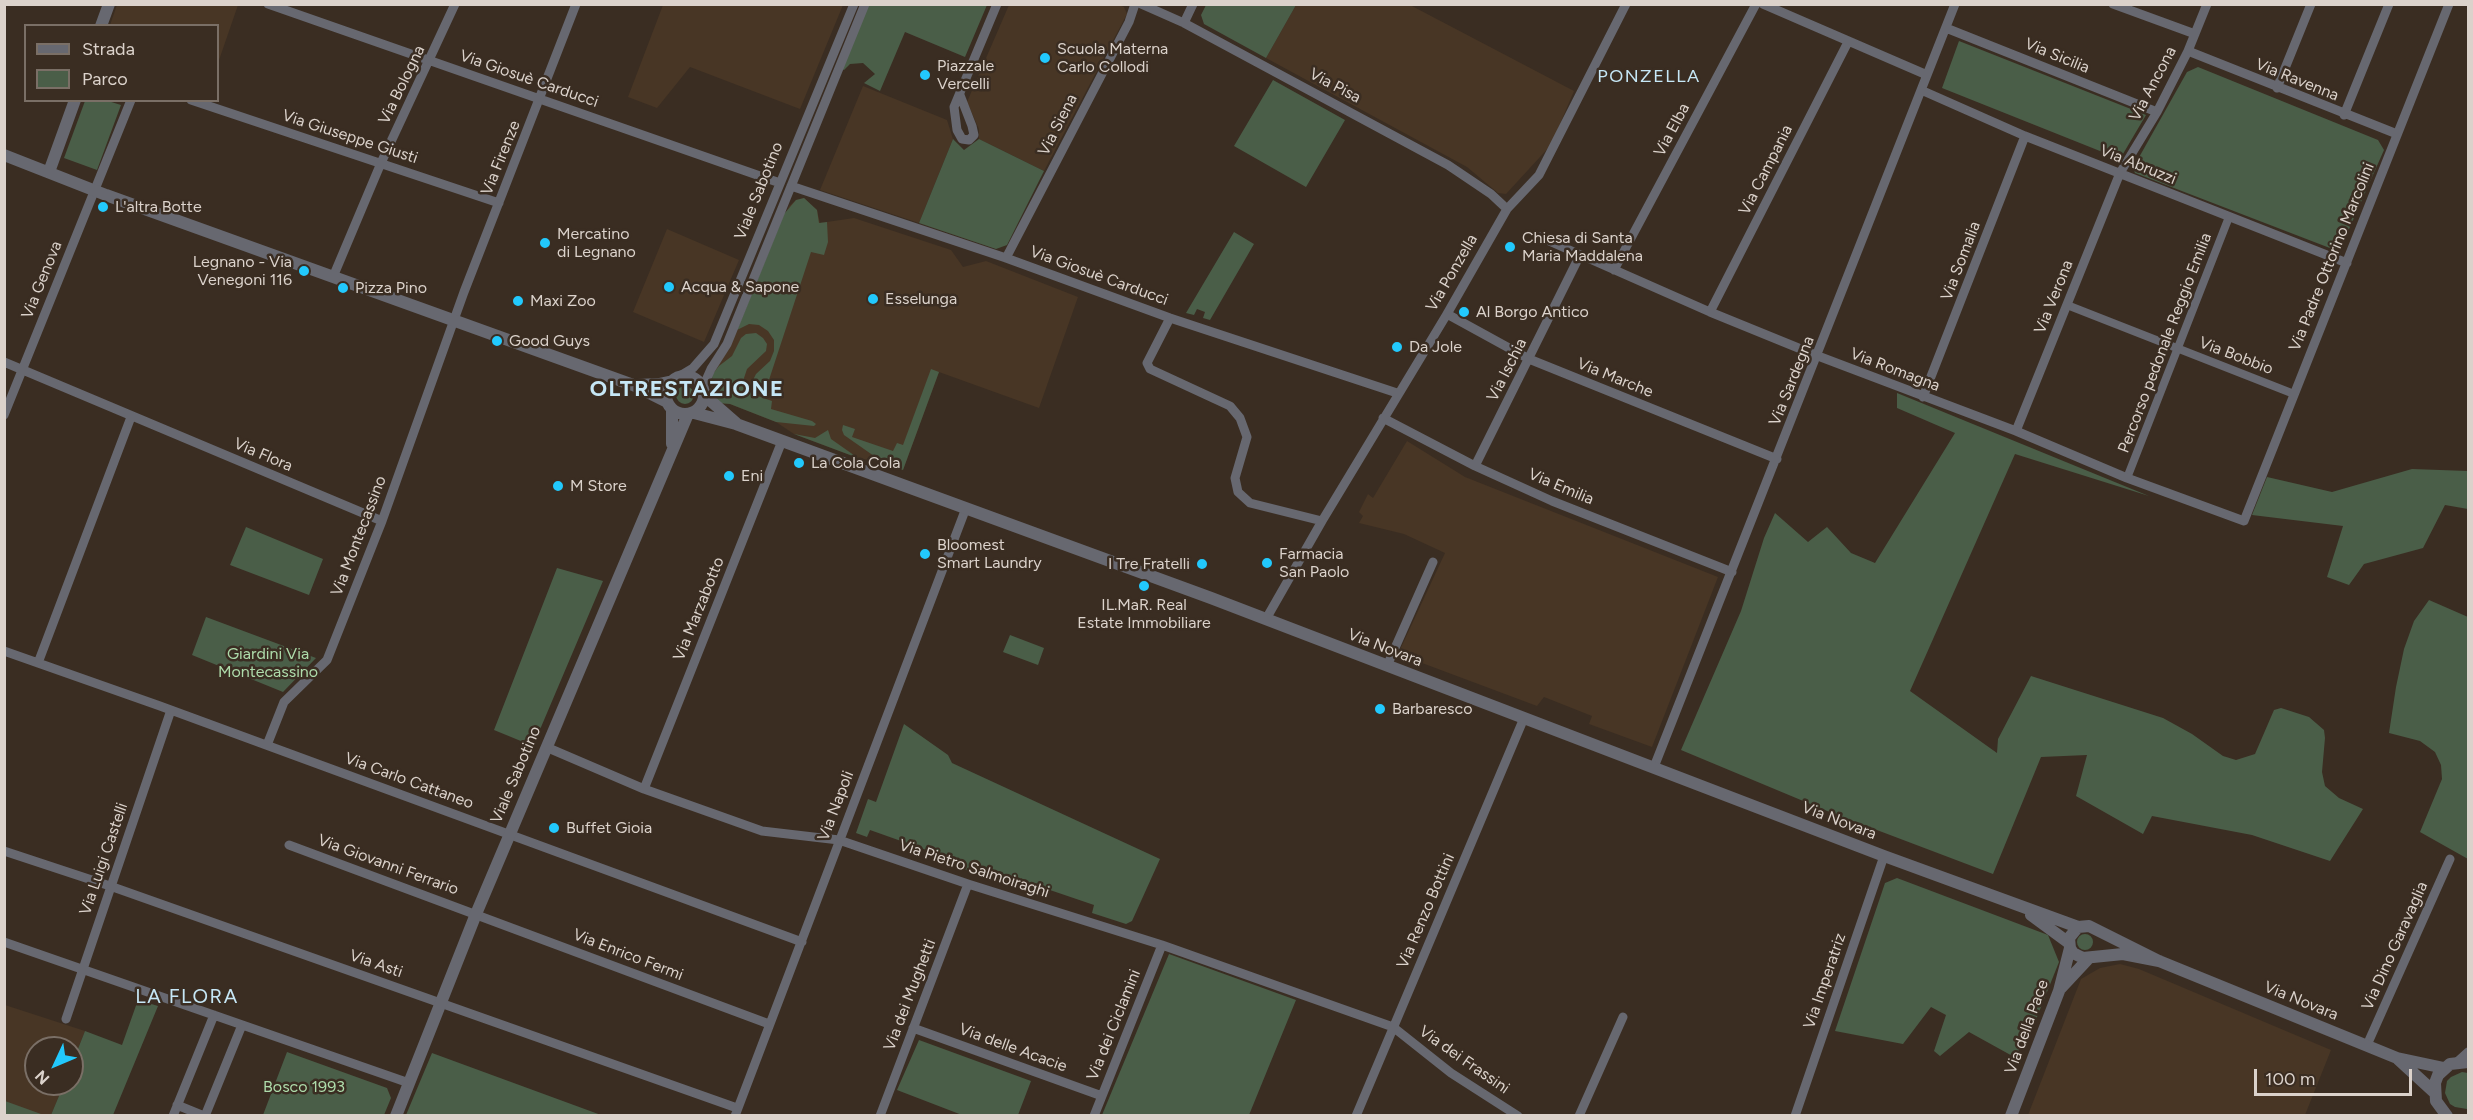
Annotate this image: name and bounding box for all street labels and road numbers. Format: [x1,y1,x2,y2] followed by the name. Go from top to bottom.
[2022,34,2092,78] street label: Via Sicilia
[375,42,429,128] street label: Via Bologna
[2125,43,2181,125] street label: Via Ancona
[457,46,601,112] street label: Via Giosuè Carducci
[2253,55,2341,105] street label: Via Ravenna
[1306,64,1364,108] street label: Via Pisa
[1034,91,1082,159] street label: Via Siena
[1650,100,1694,160] street label: Via Elba
[280,106,420,168] street label: Via Giuseppe Giusti
[477,118,525,198] street label: Via Firenze
[1735,122,1797,218] street label: Via Campania
[731,139,787,243] street label: Viale Sabotino
[2097,141,2179,189] street label: Via Abruzzi
[2285,160,2379,354] street label: Via Padre Ottorino Marcolini
[1937,219,1985,303] street label: Via Somalia
[2114,230,2216,456] street label: Percorso pedonale Reggio Emilia
[1422,231,1482,315] street label: Via Ponzella
[18,238,66,322] street label: Via Genova
[1027,242,1171,310] street label: Via Giosuè Carducci
[2031,257,2077,337] street label: Via Verona
[1765,333,1819,429] street label: Via Sardegna
[2196,333,2276,379] street label: Via Bobbio
[1483,335,1531,405] street label: Via Ischia
[1847,344,1943,396] street label: Via Romagna
[1574,354,1656,402] street label: Via Marche
[231,434,295,476] street label: Via Flora
[1525,465,1597,509] street label: Via Emilia
[327,473,391,599] street label: Via Montecassino
[669,554,729,664] street label: Via Marzabotto
[1345,625,1425,671] street label: Via Novara
[487,723,545,827] street label: Viale Sabotino
[342,749,476,813] street label: Via Carlo Cattaneo
[814,768,858,844] street label: Via Napoli
[1799,798,1879,844] street label: Via Novara
[76,800,132,918] street label: Via Luigi Castelli
[315,831,461,899] street label: Via Giovanni Ferrario
[896,836,1052,902] street label: Via Pietro Salmoiraghi
[1393,851,1459,971] street label: Via Renzo Bottini
[2358,879,2432,1013] street label: Via Dino Garavaglia
[570,925,686,985] street label: Via Enrico Fermi
[1800,931,1850,1031] street label: Via Imperatriz
[880,936,940,1054] street label: Via dei Mughetti
[347,946,405,982] street label: Via Asti
[1083,967,1145,1083] street label: Via dei Ciclamini
[2001,977,2053,1077] street label: Via della Pace
[2261,977,2341,1025] street label: Via Novara
[956,1020,1070,1076] street label: Via delle Acacie
[1415,1022,1513,1098] street label: Via dei Frassini

